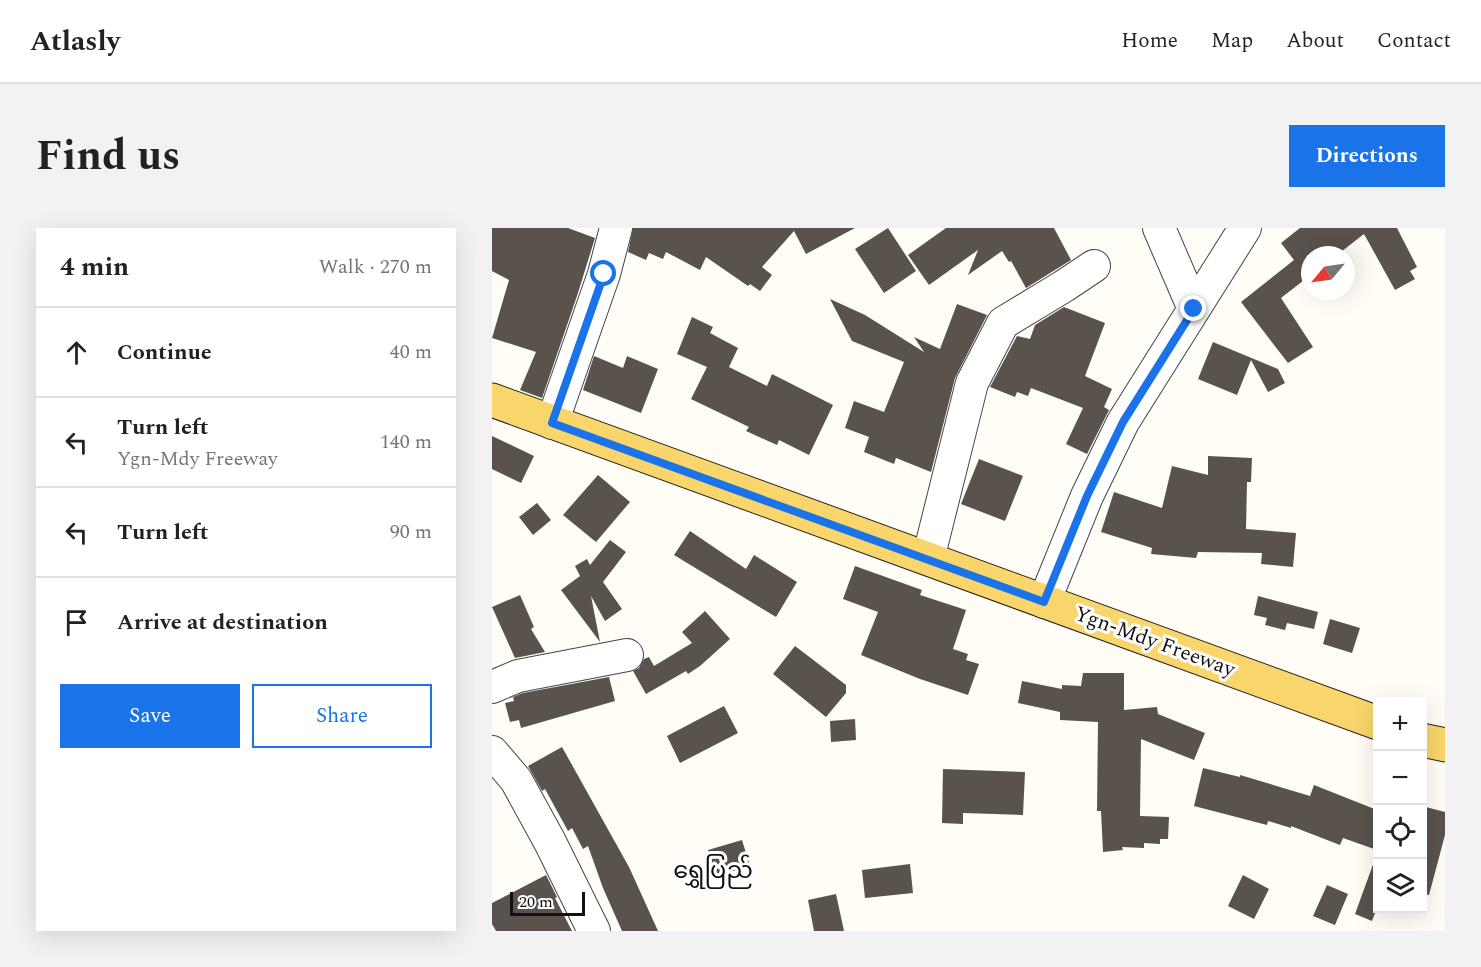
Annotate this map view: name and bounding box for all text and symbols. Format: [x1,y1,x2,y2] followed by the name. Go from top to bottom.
[30,20,120,63] text: Atlasly
[1121,25,1178,57] text: Home
[1211,25,1253,57] text: Map
[1286,25,1344,57] text: About
[1377,25,1451,57] text: Contact
[36,125,180,188] text: Find us
[1289,125,1445,187] button: Directions
[1301,246,1355,300] north arrow
[60,247,129,287] text: 4 min
[319,252,432,282] text: Walk · 270 m
[590,260,616,286] route start
[1180,295,1206,321] route end
[60,336,93,369] icon: ahead
[117,336,212,369] text: Continue
[390,337,432,367] text: 40 m
[117,411,209,444] text: Turn left
[60,426,93,459] icon: left
[380,427,432,457] text: 140 m
[117,444,278,474] text: Ygn-Mdy Freeway
[60,516,93,549] icon: left
[117,516,209,549] text: Turn left
[390,517,432,547] text: 90 m
[1070,598,1240,686] street label: Ygn-Mdy Freeway
[60,606,93,639] icon: arrive
[117,606,328,639] text: Arrive at destination
[60,684,240,748] button: Save
[252,684,432,748] button: Share
[1373,697,1427,913] map controls
[1373,697,1427,751] button: +
[1373,751,1427,805] button: −
[1373,805,1427,859] button: locate
[673,853,753,889] district label: ရွှေပြည်
[1373,859,1427,913] button: layers
[510,889,585,916] scale bar
[519,890,553,914] text: 20 m

